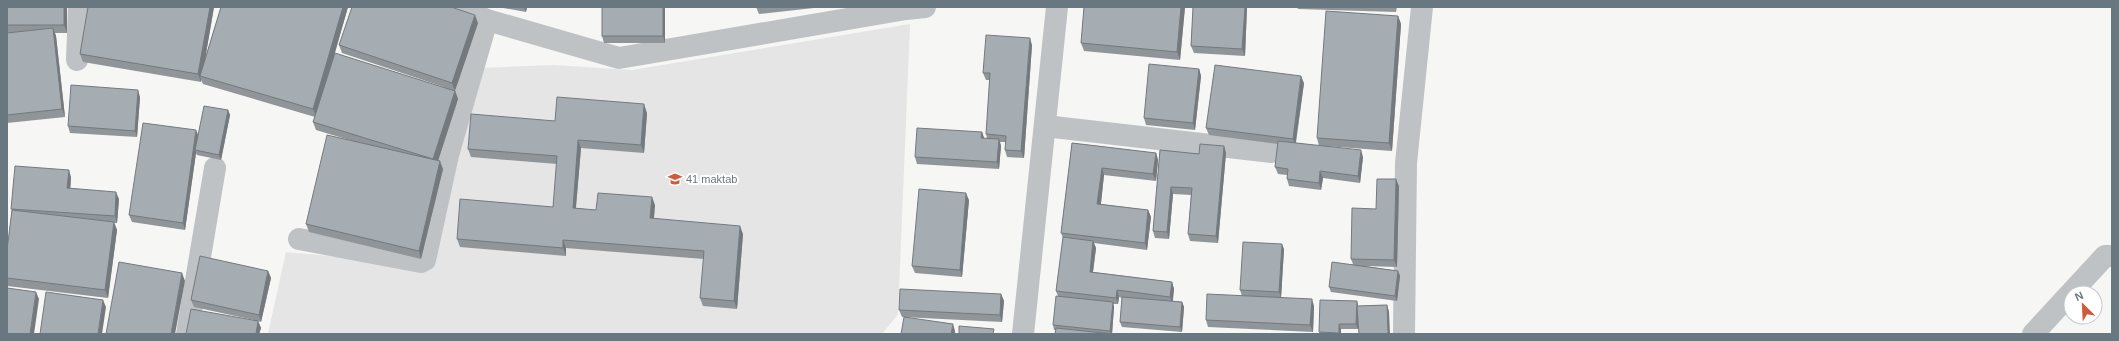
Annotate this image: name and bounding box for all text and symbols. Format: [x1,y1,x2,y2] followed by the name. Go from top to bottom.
[667,171,683,187] school or university icon: 41 maktab
[686,173,737,185] place label: 41 maktab
[2063,285,2103,325] north arrow
[2073,289,2085,303] text: N

